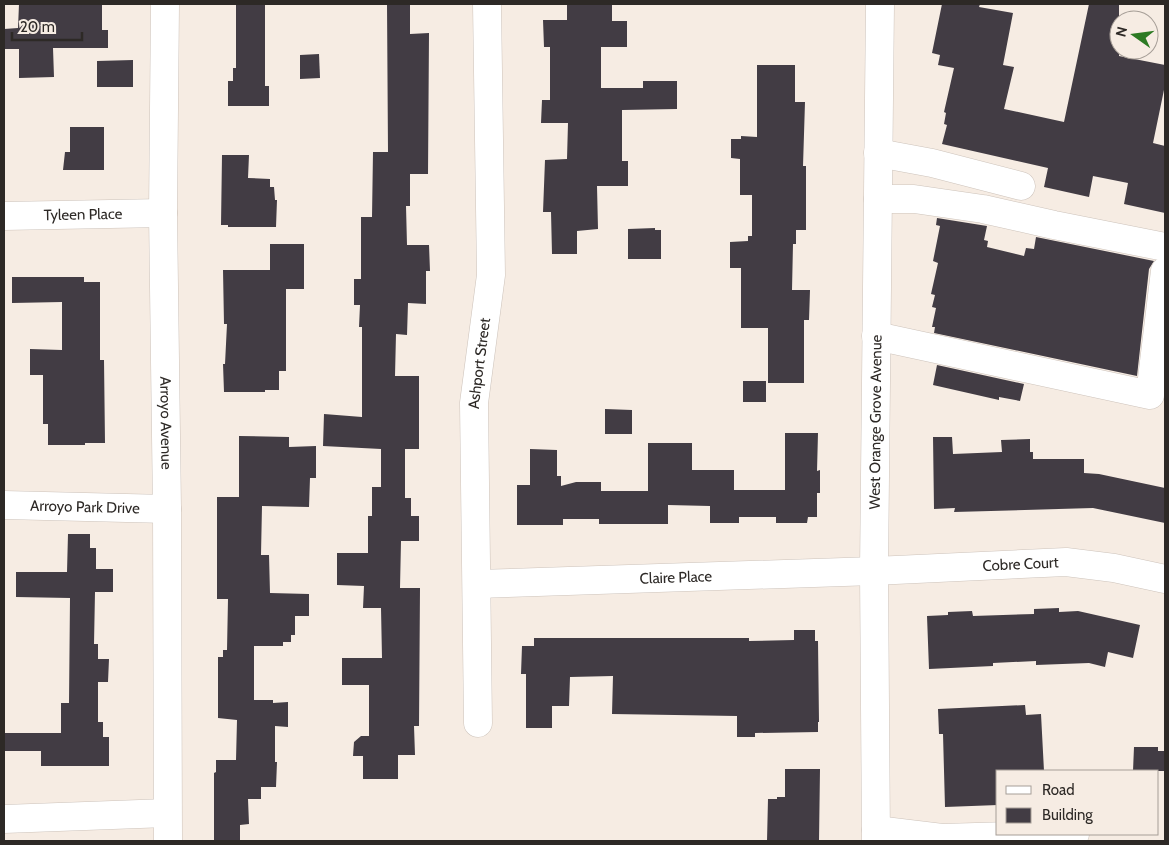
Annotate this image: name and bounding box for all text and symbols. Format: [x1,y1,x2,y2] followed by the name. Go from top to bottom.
[12,10,82,42] scale bar
[1109,10,1159,60] north arrow
[20,18,55,36] text: 20 m
[1111,25,1131,39] text: N
[44,205,123,224] street label: Tyleen Place
[465,317,494,409] street label: Ashport Street
[866,334,886,509] street label: West Orange Grove Avenue
[156,376,175,470] street label: Arroyo Avenue
[30,497,140,517] street label: Arroyo Park Drive
[982,553,1059,575] street label: Cobre Court
[639,567,713,588] street label: Claire Place
[996,770,1159,835] legend
[1042,781,1075,799] text: Road
[1042,806,1093,824] text: Building

